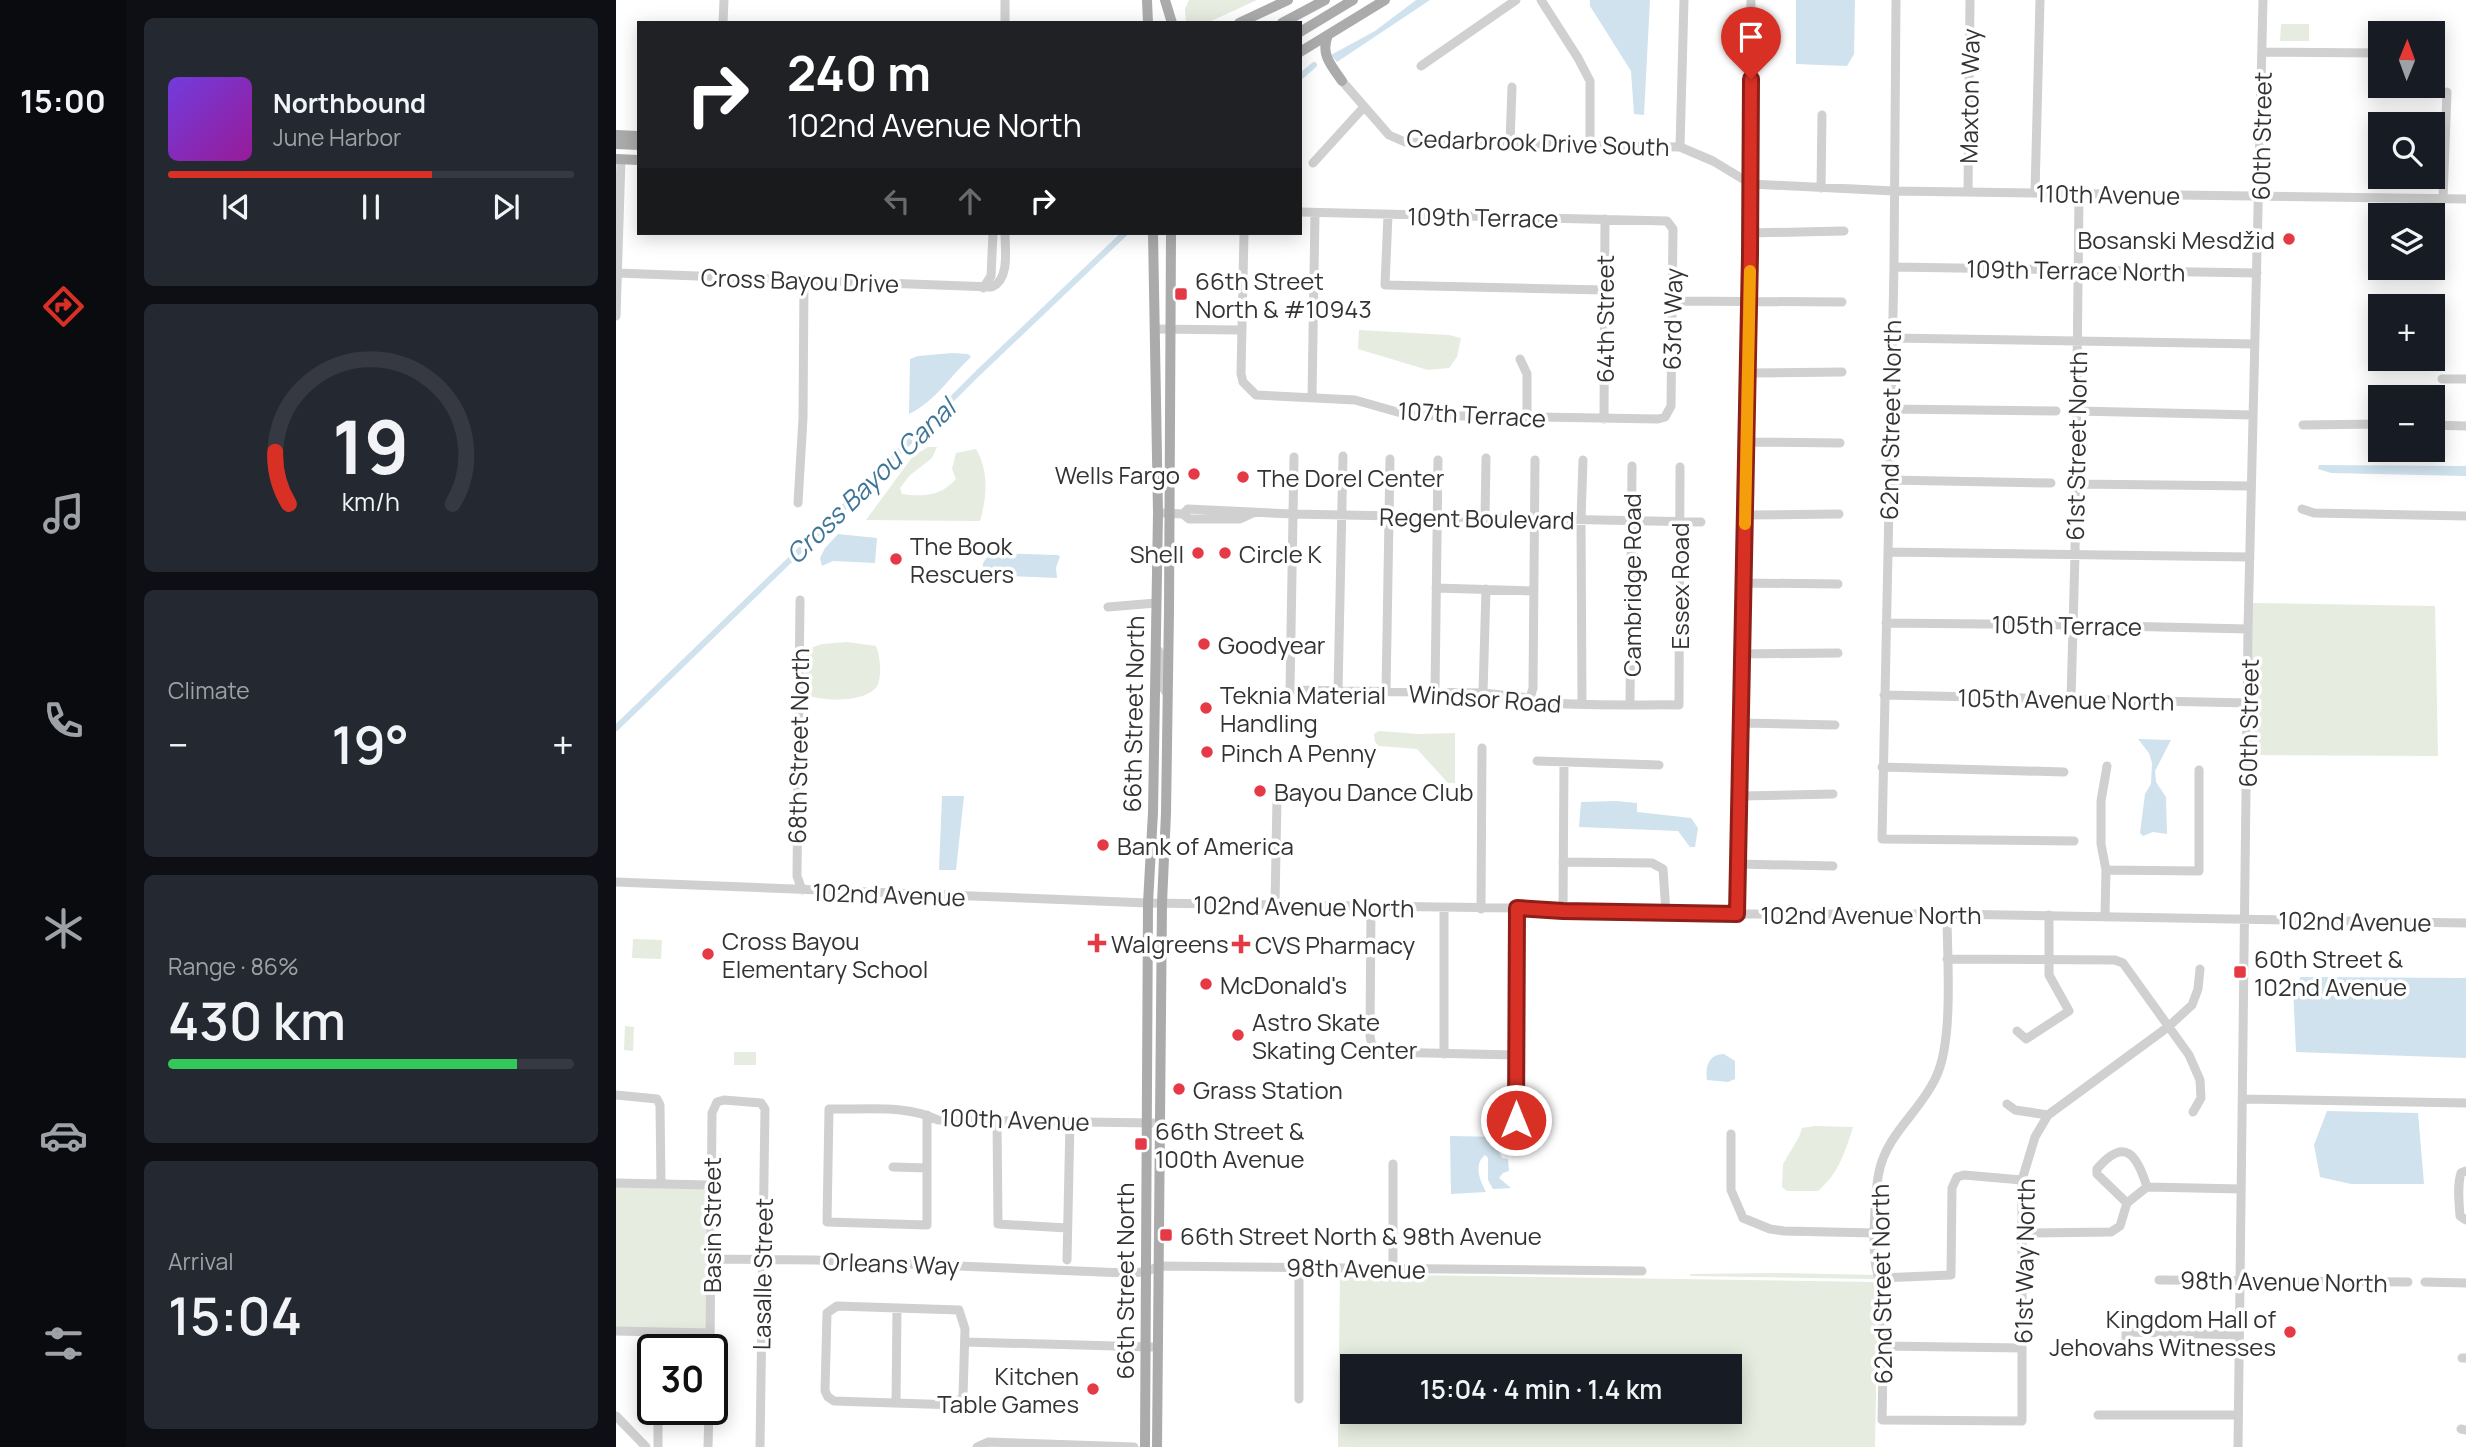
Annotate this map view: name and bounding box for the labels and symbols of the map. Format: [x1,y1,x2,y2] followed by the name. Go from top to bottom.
[1721,7,1781,79] pin
[2368,21,2445,98] north arrow
[1951,28,1987,164] street label: Maxton Way
[2243,71,2279,201] street label: 60th Street
[1406,121,1670,163] street label: Cedarbrook Drive South
[2036,176,2180,212] street label: 110th Avenue
[1407,199,1559,235] street label: 109th Terrace
[2078,223,2275,256] place label: Bosanski Mesdžid
[2281,231,2297,247] marker: Bosanski Mesdžid
[1966,252,2186,288] street label: 109th Terrace North
[1588,255,1621,383] street label: 64th Street
[700,260,900,300] street label: Cross Bayou Drive
[1195,264,1372,325] place label: 66th Street North & #10943
[1655,267,1689,370] street label: 63rd Way
[1173,286,1189,302] marker: 66th Street North & #10943
[1872,320,1908,520] street label: 62nd Street North
[2058,351,2094,541] street label: 61st Street North
[777,388,965,572] water label: Cross Bayou Canal
[1397,394,1547,434] street label: 107th Terrace
[1055,458,1180,491] place label: Wells Fargo
[1257,461,1445,494] place label: The Dorel Center
[1186,466,1202,482] marker: Wells Fargo
[1235,469,1251,485] marker: The Dorel Center
[1615,493,1648,677] street label: Cambridge Road
[1379,500,1575,536] street label: Regent Boulevard
[1663,523,1696,649] street label: Essex Road
[910,529,1014,590] place label: The Book Rescuers
[1130,537,1184,570] place label: Shell
[1239,537,1323,570] place label: Circle K
[1190,545,1206,561] marker: Shell
[1217,545,1233,561] marker: Circle K
[888,551,904,567] marker: The Book Rescuers
[1992,607,2142,643] street label: 105th Terrace
[1115,615,1151,813] street label: 66th Street North
[1218,628,1326,661] place label: Goodyear
[1196,636,1212,652] marker: Goodyear
[780,648,816,844] street label: 68th Street North
[2230,658,2266,788] street label: 60th Street
[1407,676,1563,720] street label: Windsor Road
[1220,678,1386,739] place label: Teknia Material Handling
[1957,681,2175,717] street label: 105th Avenue North
[1198,700,1214,716] marker: Teknia Material Handling
[1221,736,1377,769] place label: Pinch A Penny
[1199,744,1215,760] marker: Pinch A Penny
[1274,775,1473,808] place label: Bayou Dance Club
[1252,783,1268,799] marker: Bayou Dance Club
[1117,829,1294,862] place label: Bank of America
[1095,837,1111,853] marker: Bank of America
[812,875,966,913] street label: 102nd Avenue
[1193,888,1415,924] street label: 102nd Avenue North
[1761,898,1982,931] street label: 102nd Avenue North
[2278,903,2432,939] street label: 102nd Avenue
[722,924,928,985] place label: Cross Bayou Elementary School
[1111,927,1228,960] place label: Walgreens
[1255,928,1416,961] place label: CVS Pharmacy
[1089,935,1105,951] marker: Walgreens
[1233,936,1249,952] marker: CVS Pharmacy
[2254,942,2407,1003] place label: 60th Street & 102nd Avenue
[700,946,716,962] marker: Cross Bayou Elementary School
[2232,964,2248,980] marker: 60th Street & 102nd Avenue
[1220,968,1347,1001] place label: McDonald's
[1198,976,1214,992] marker: McDonald's
[1252,1005,1418,1066] place label: Astro Skate Skating Center
[1230,1027,1246,1043] marker: Astro Skate Skating Center
[1193,1073,1343,1106] place label: Grass Station
[1171,1081,1187,1097] marker: Grass Station
[1479,1083,1553,1157] position arrow
[940,1100,1090,1138] street label: 100th Avenue
[1155,1114,1305,1175] place label: 66th Street & 100th Avenue
[1133,1136,1149,1152] marker: 66th Street & 100th Avenue
[695,1157,728,1293] street label: Basin Street
[2006,1178,2042,1344] street label: 61st Way North
[1108,1183,1141,1379] street label: 66th Street North
[1863,1184,1899,1384] street label: 62nd Street North
[744,1198,780,1350] street label: Lasalle Street
[1180,1219,1542,1252] place label: 66th Street North & 98th Avenue
[1158,1227,1174,1243] marker: 66th Street North & 98th Avenue
[822,1244,960,1282] street label: Orleans Way
[1286,1250,1426,1286] street label: 98th Avenue
[2180,1263,2388,1299] street label: 98th Avenue North
[2049,1302,2276,1363] place label: Kingdom Hall of Jehovahs Witnesses
[2282,1324,2298,1340] marker: Kingdom Hall of Jehovahs Witnesses
[637,1334,728,1425] speed limit sign: 30
[937,1359,1079,1420] place label: Kitchen Table Games
[1085,1381,1101,1397] marker: Kitchen Table Games

